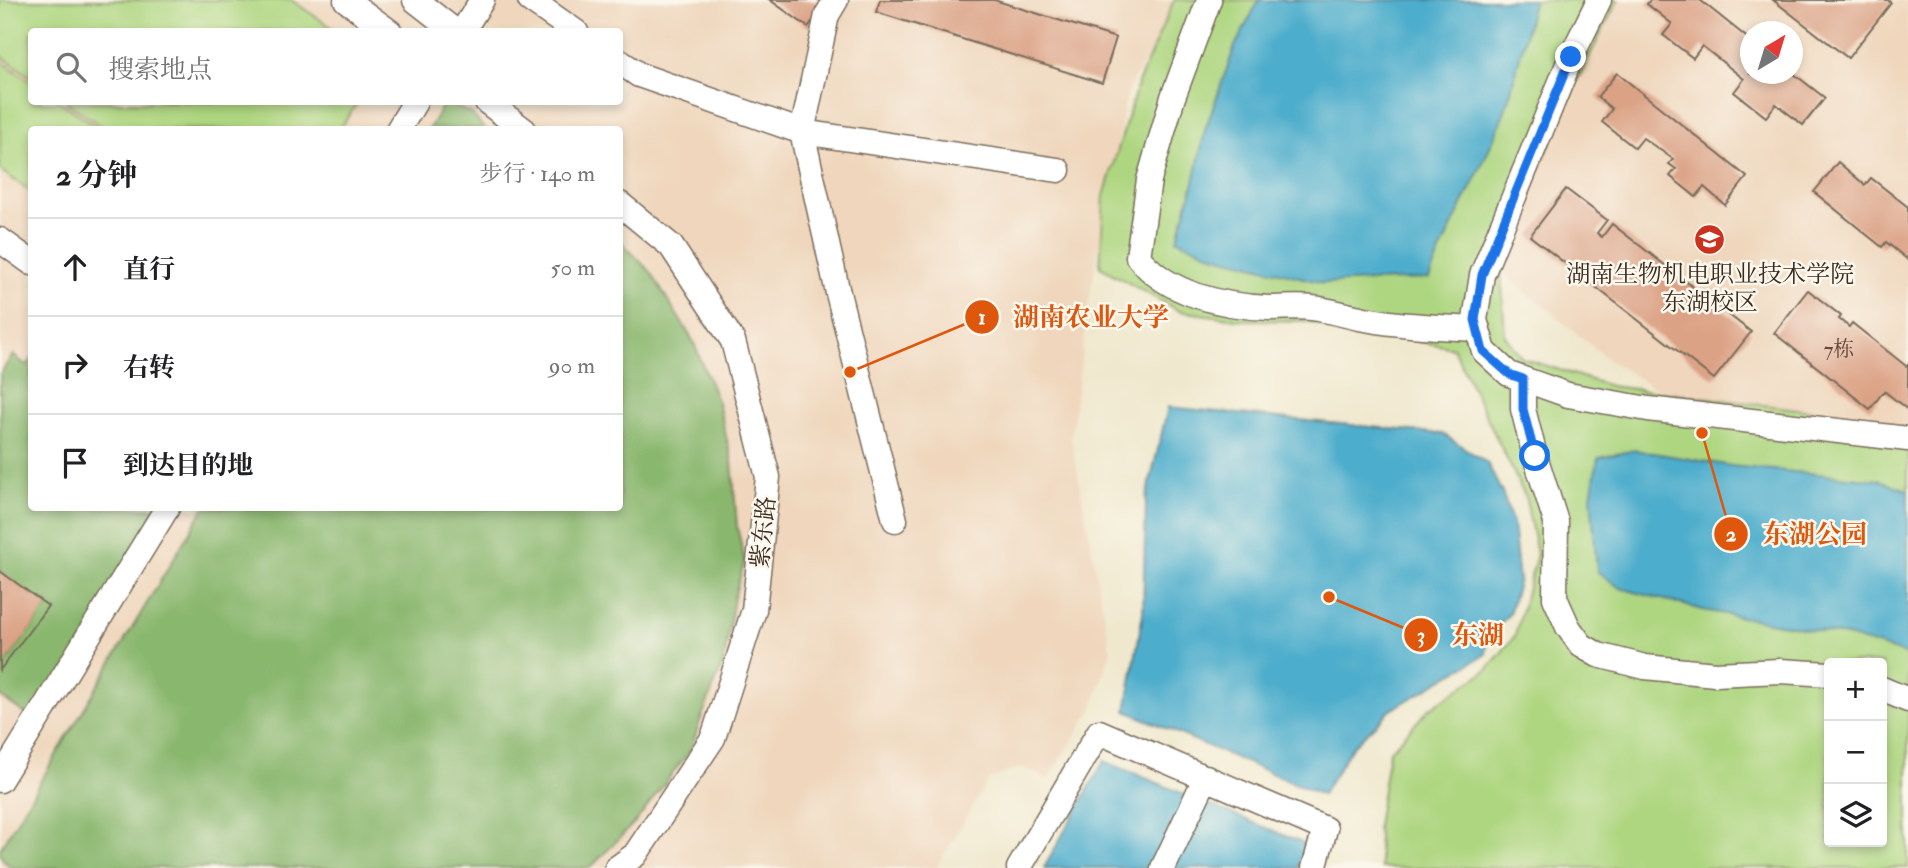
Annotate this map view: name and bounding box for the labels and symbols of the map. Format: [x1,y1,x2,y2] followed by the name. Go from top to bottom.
[1740,21,1803,84] north arrow
[1555,41,1586,72] route end
[1693,223,1727,257] school or university icon: 湖南生物机电职业技术学院 东湖校区
[1566,259,1854,318] place label: 湖南生物机电职业技术学院 东湖校区
[964,294,1183,341] callout: 湖南农业大学
[1013,302,1169,334] text: 湖南农业大学
[978,304,986,331] text: 1
[1824,336,1854,363] house number: 7栋
[1519,440,1550,471] route start
[744,495,783,569] street label: 紫东路
[1714,510,1881,557] callout: 东湖公园
[1763,519,1867,551] text: 东湖公园
[1726,521,1737,548] text: 2
[1403,612,1518,659] callout: 东湖
[1452,620,1504,652] text: 东湖
[1417,622,1425,649] text: 3

